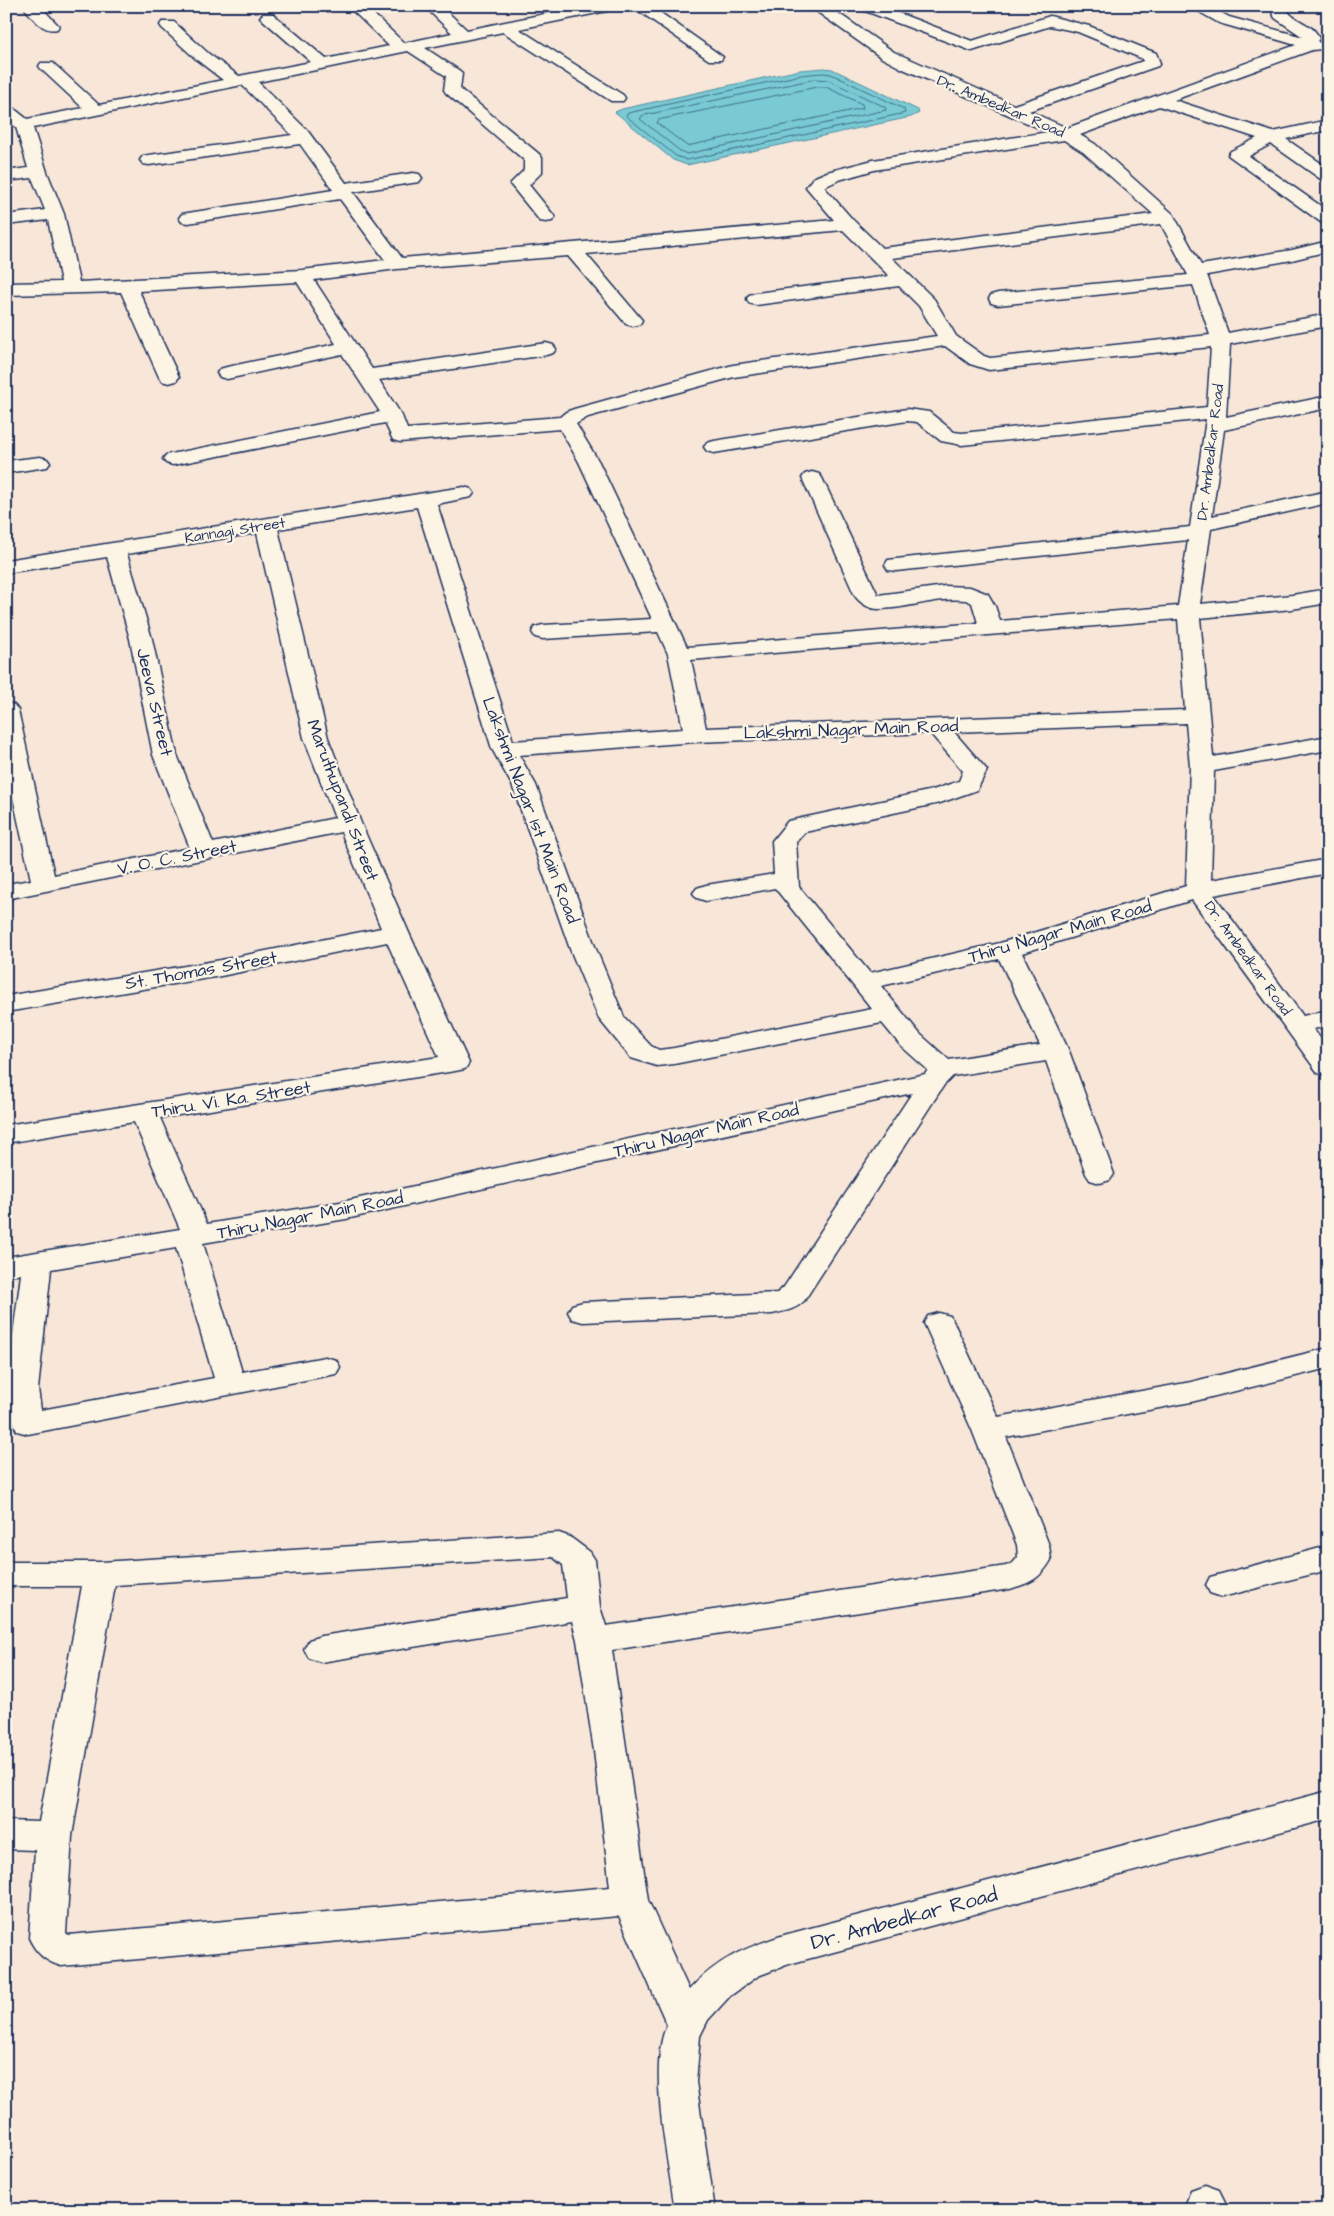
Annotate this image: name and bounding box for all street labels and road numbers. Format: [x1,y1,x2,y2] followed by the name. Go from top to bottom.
[934,70,1068,143] street label: Dr. Ambedkar Road
[1192,382,1229,521] street label: Dr. Ambedkar Road
[183,512,287,550] street label: Kannagi Street
[130,646,179,759] street label: Jeeva Street
[475,693,585,927] street label: Lakshmi Nagar 1st Main Road
[743,713,959,747] street label: Lakshmi Nagar Main Road
[300,716,385,885] street label: Maruthupandi Street
[115,834,239,881] street label: V. O. C. Street
[966,893,1155,971] street label: Thiru Nagar Main Road
[1199,897,1297,1020] street label: Dr. Ambedkar Road
[123,945,280,996] street label: St. Thomas Street
[150,1074,313,1124] street label: Thiru. Vi. Ka. Street
[611,1097,801,1165] street label: Thiru Nagar Main Road
[215,1185,406,1247] street label: Thiru Nagar Main Road
[808,1880,1001,1957] street label: Dr. Ambedkar Road

